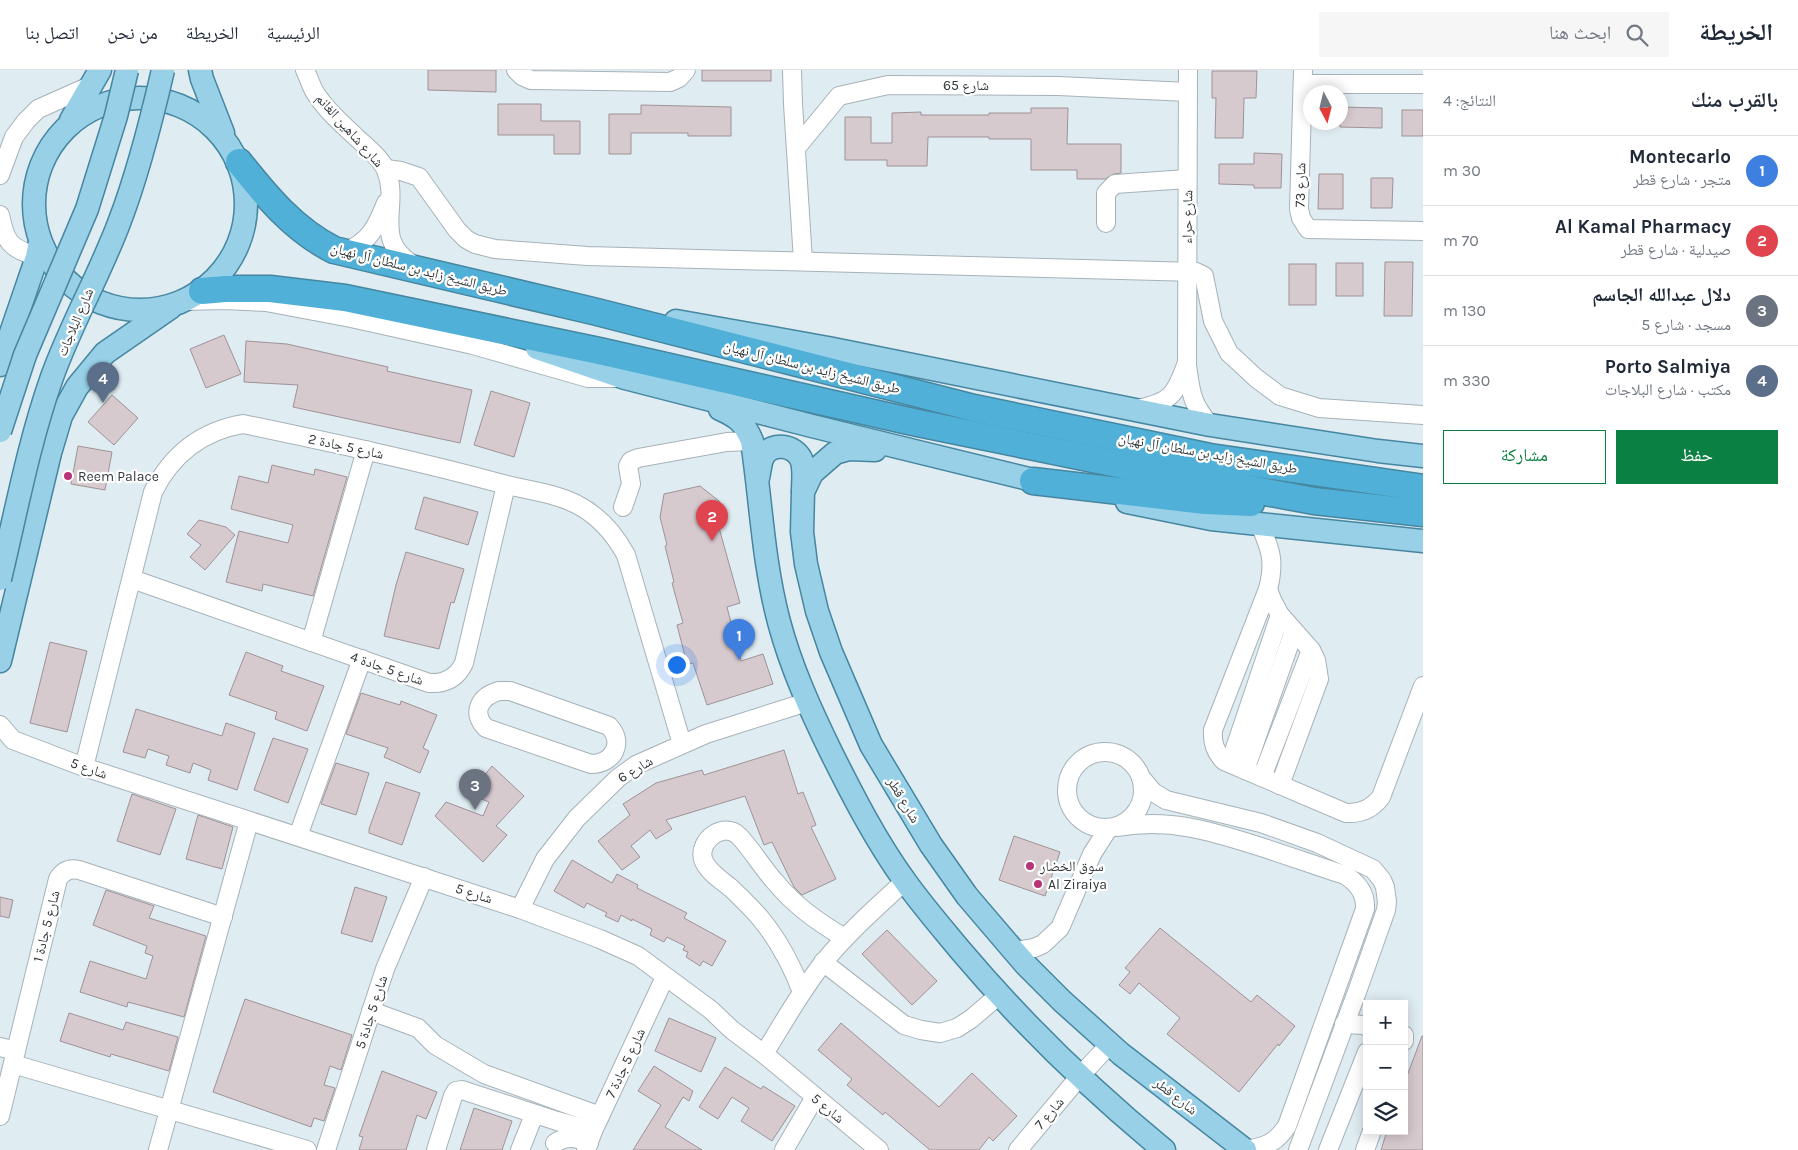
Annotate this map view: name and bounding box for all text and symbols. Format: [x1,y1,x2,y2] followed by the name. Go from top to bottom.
[1319,12,1669,57] search box
[1699,18,1773,46] text: الخريطة
[1623,21,1651,49] icon: search
[25,22,79,44] text: اتصل بنا
[107,22,158,44] text: من نحن
[186,22,239,44] text: الخريطة
[267,22,320,44] text: الرئيسية
[1549,22,1611,44] text: ابحث هنا
[943,77,989,95] street label: شارع 65
[1303,85,1348,130] north arrow
[1691,88,1778,112] text: بالقرب منك
[311,90,387,171] street label: شارع شاهين الغانم
[1443,91,1496,110] text: النتائج: 4
[1629,146,1731,168] text: Montecarlo
[1443,161,1481,180] text: 30 m
[1759,161,1765,180] text: 1
[1292,162,1310,208] street label: شارع 73
[1633,170,1731,189] text: متجر · شارع قطر
[1179,190,1197,244] street label: شارع حراء
[1555,216,1731,238] text: Al Kamal Pharmacy
[1443,231,1479,250] text: 70 m
[1757,231,1767,250] text: 2
[328,239,509,301] street label: طريق الشيخ زايد بن سلطان آل نهيان
[1621,240,1731,259] text: صيدلية · شارع قطر
[1592,284,1731,306] text: دلال عبدالله الجاسم
[54,286,98,359] street label: شارع البلاجات
[1443,301,1486,320] text: 130 m
[1757,301,1767,320] text: 3
[1641,315,1731,334] text: مسجد · شارع 5
[721,337,902,399] street label: طريق الشيخ زايد بن سلطان آل نهيان
[1605,356,1731,378] text: Porto Salmiya
[87,362,119,403] pin: 4
[1443,371,1490,390] text: 330 m
[1757,371,1767,390] text: 4
[1605,380,1731,399] text: مكتب · شارع البلاجات
[1117,429,1299,479] street label: طريق الشيخ زايد بن سلطان آل نهيان
[306,430,385,464] street label: شارع 5 جادة 2
[1443,430,1606,484] button: مشاركة
[1616,430,1778,484] button: حفظ
[78,468,159,485] place label: Reem Palace
[62,470,74,482] marker: Reem Palace
[696,500,728,541] pin: 2
[723,619,755,660] pin: 1
[348,648,426,690] street label: شارع 5 جادة 4
[664,652,690,678] your location
[615,752,656,787] street label: شارع 6
[68,754,110,784] street label: شارع 5
[459,769,491,810] pin: 3
[882,773,924,827] street label: شارع قطر
[1039,858,1104,875] place label: سوق الخضار
[1024,860,1036,872] marker: سوق الخضار
[1048,876,1107,893] place label: Al Ziraiya
[1032,878,1044,890] marker: Al Ziraiya
[453,880,494,908] street label: شارع 5
[29,889,65,964] street label: شارع 5 جادة 1
[352,973,392,1051] street label: شارع 5 جادة 5
[1363,1000,1408,1135] map controls
[1363,1000,1408,1045] button: +
[602,1026,650,1101] street label: شارع 5 جادة 7
[1363,1045,1408,1090] button: −
[1149,1074,1201,1119] street label: شارع قطر
[807,1090,848,1128] street label: شارع 5
[1363,1090,1408,1135] button: layers
[1031,1094,1068,1133] street label: شارع 7

